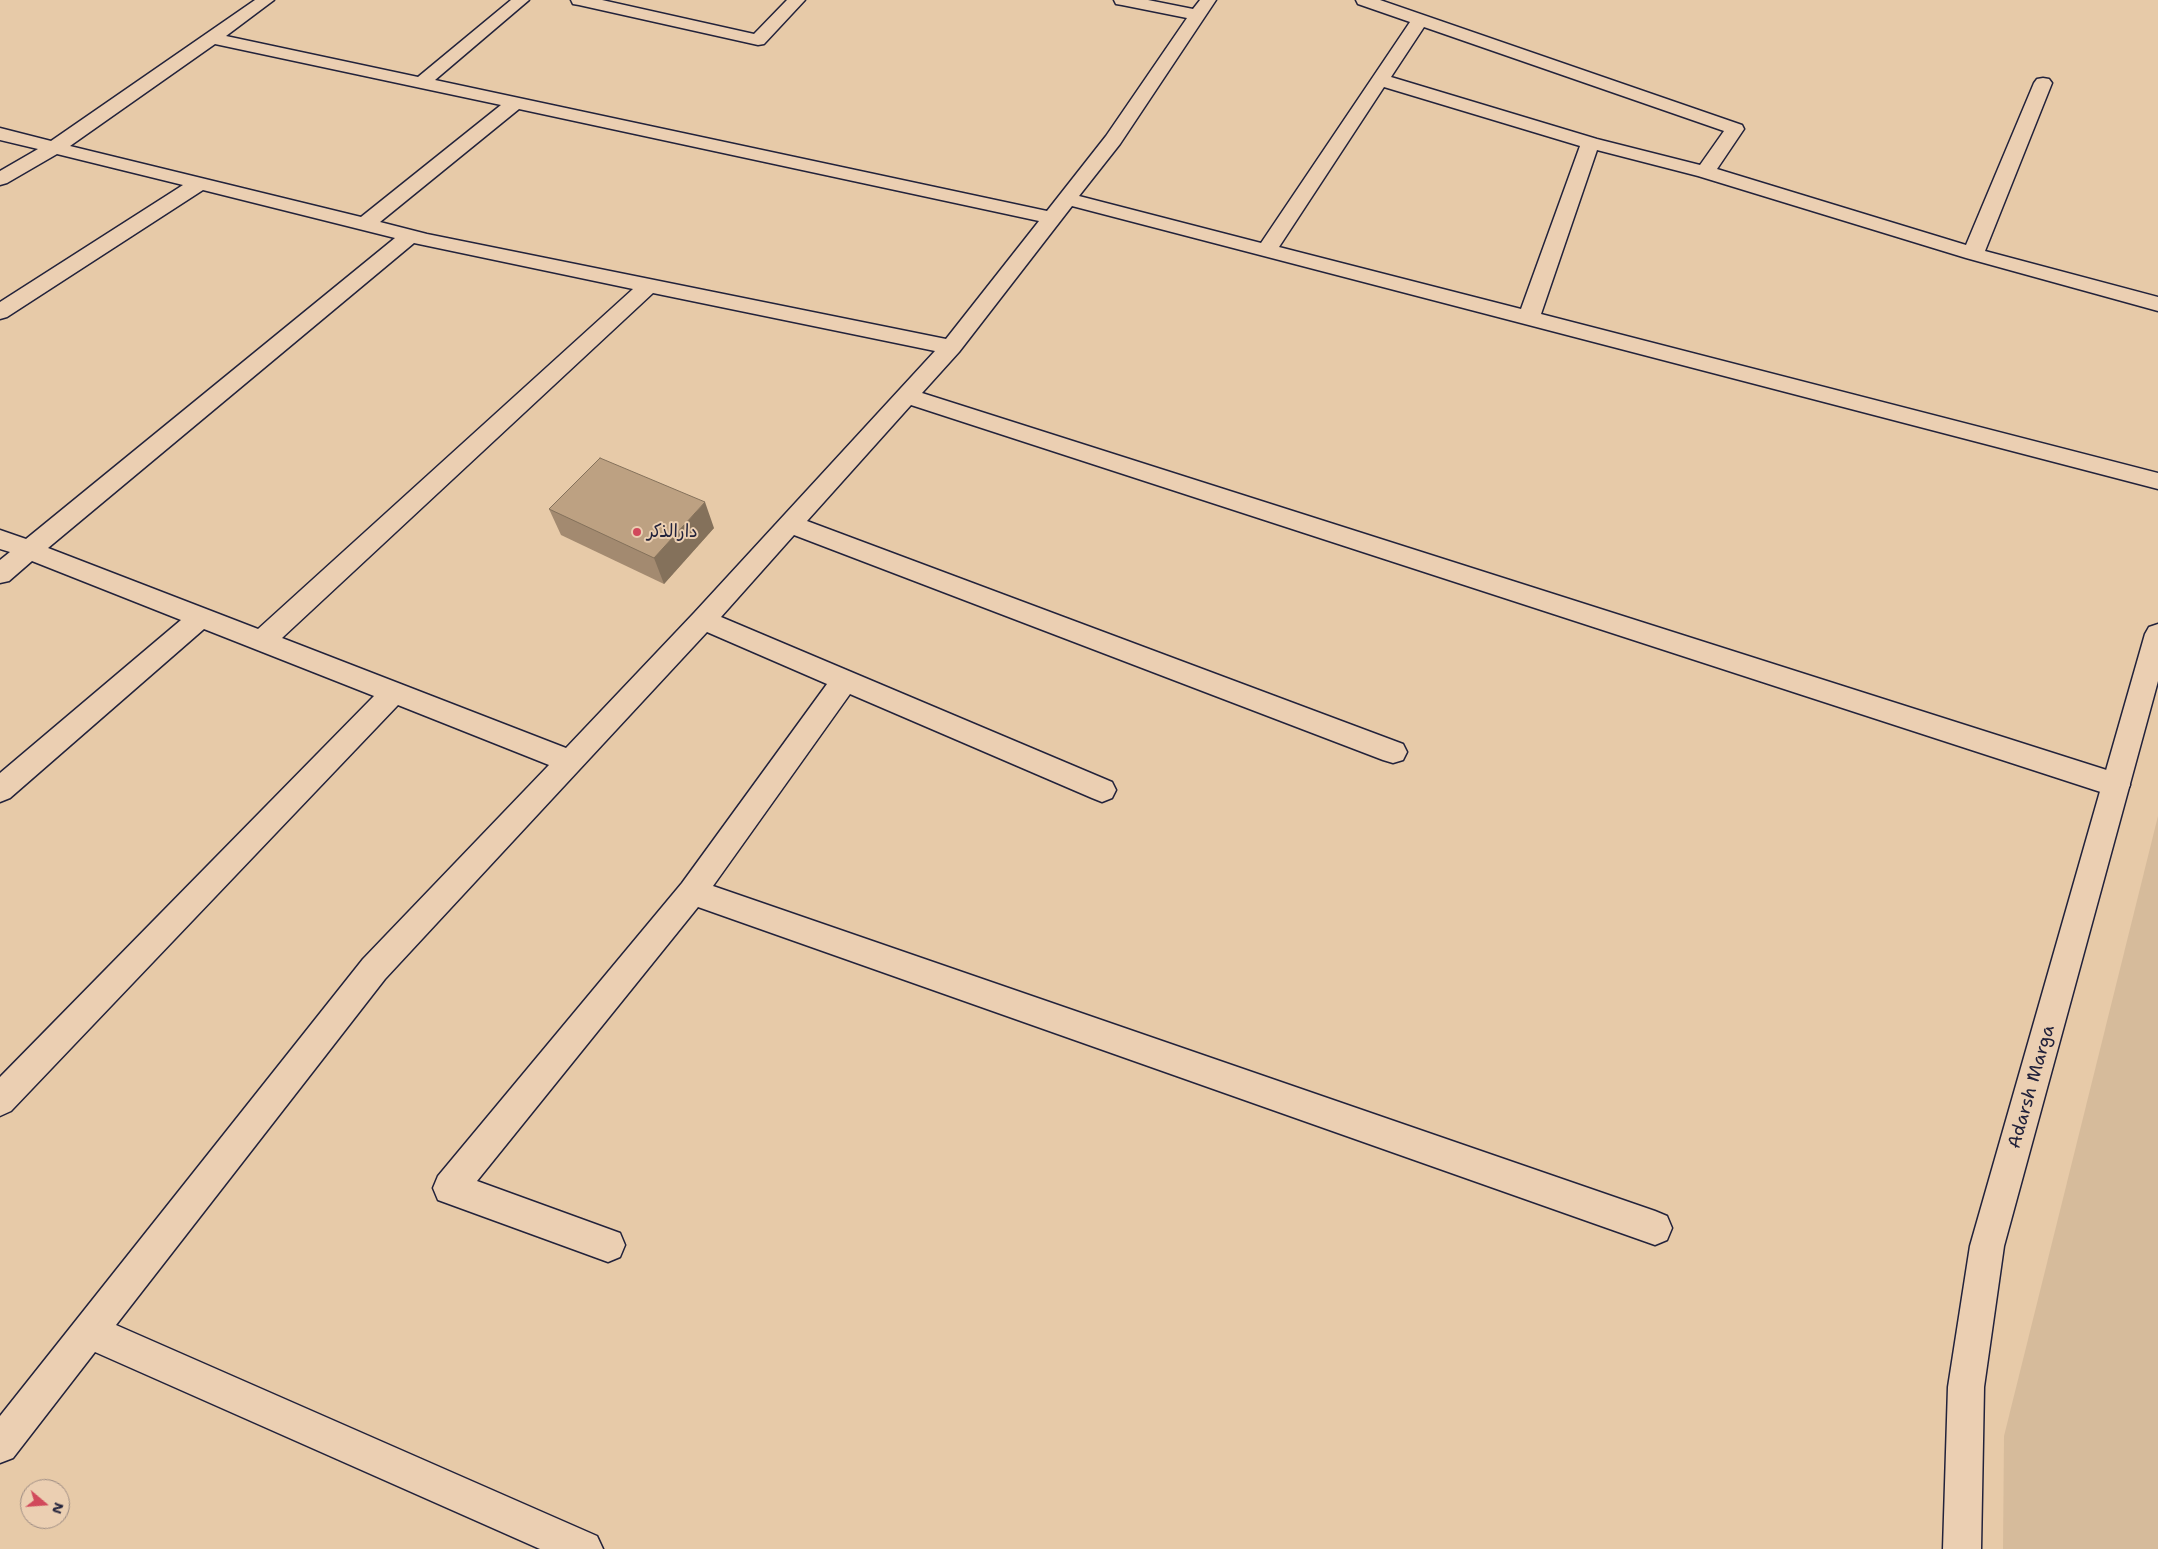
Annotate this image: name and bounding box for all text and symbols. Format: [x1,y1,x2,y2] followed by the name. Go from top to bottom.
[647,521,698,543] place label: دارالذکر
[631,526,643,538] marker: دارالذکر
[2004,1023,2060,1151] street label: Adarsh Marga
[20,1479,70,1529] north arrow
[48,1500,69,1516] text: N

